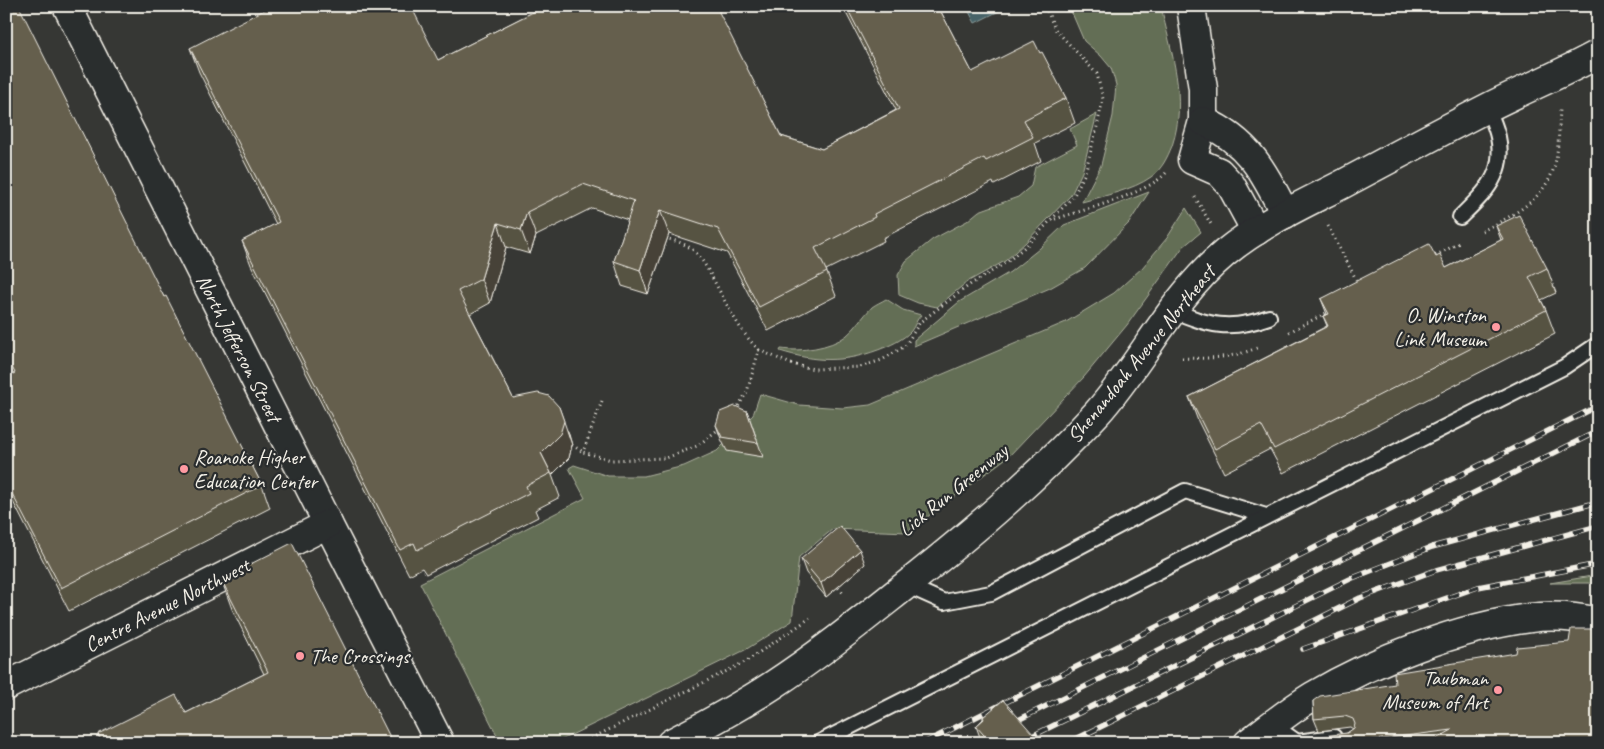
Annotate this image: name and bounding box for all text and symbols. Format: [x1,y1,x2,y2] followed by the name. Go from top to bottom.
[1061,257,1223,448] street label: Shenandoah Avenue Northeast
[191,270,289,429] street label: North Jefferson Street
[1394,302,1488,352] place label: O. Winston Link Museum
[1490,321,1502,333] marker: O. Winston Link Museum
[893,437,1015,542] street label: Lick Run Greenway
[194,444,319,494] place label: Roanoke Higher Education Center
[178,463,190,475] marker: Roanoke Higher Education Center
[80,551,256,658] street label: Centre Avenue Northwest
[310,643,411,669] place label: The Crossings
[294,650,306,662] marker: The Crossings
[1382,665,1490,715] place label: Taubman Museum of Art
[1492,684,1504,696] marker: Taubman Museum of Art

